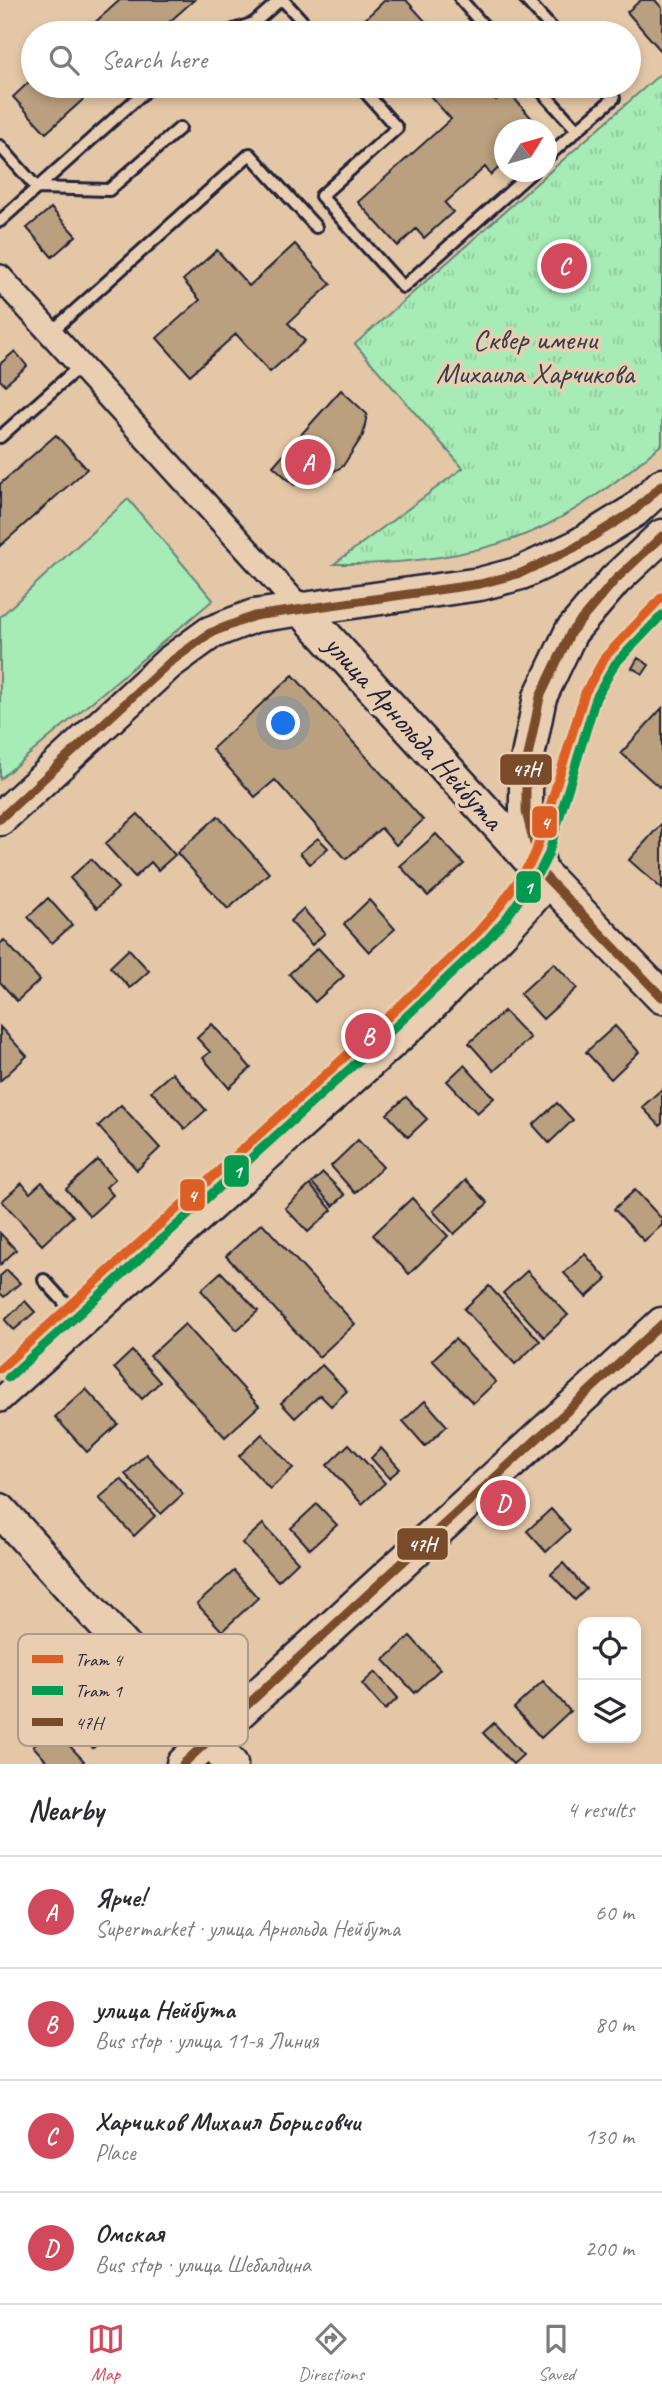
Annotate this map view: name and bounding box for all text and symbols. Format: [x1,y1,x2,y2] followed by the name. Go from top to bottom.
[21,21,641,98] search box
[45,41,83,79] icon: search
[101,43,207,76] text: Search here
[494,119,557,182] north arrow
[541,240,587,292] pin: C
[436,320,636,392] park label: Сквер имени Михаила Харчикова
[285,436,331,488] pin: A
[315,625,513,839] street label: улица Арнольда Нейбута
[266,706,300,740] your location
[499,753,553,786] line badge: 47Н
[512,758,544,782] text: 47Н
[531,805,558,839] line badge: 4
[541,811,552,835] text: 4
[515,870,542,904] line badge: 1
[524,876,535,900] text: 1
[345,1010,391,1062] pin: B
[223,1154,250,1188] line badge: 1
[233,1160,244,1184] text: 1
[179,1178,206,1212] line badge: 4
[188,1184,199,1208] text: 4
[480,1477,526,1529] pin: D
[396,1527,449,1561] line badge: 47Н
[408,1533,440,1557] text: 47Н
[578,1617,641,1743] map controls
[578,1617,641,1680] button: locate
[18,1634,248,1746] legend
[75,1648,124,1672] text: Tram 4
[75,1679,123,1703] text: Tram 1
[578,1680,641,1743] button: layers
[75,1711,106,1735] text: 47Н
[28,1791,104,1829] text: Nearby
[567,1795,634,1824] text: 4 results
[95,1881,145,1914] text: Ярче!
[45,1898,57,1927] text: A
[595,1898,634,1927] text: 60 m
[95,1914,400,1943] text: Supermarket · улица Арнольда Нейбута
[95,1993,235,2026] text: улица Нейбута
[45,2010,57,2039] text: B
[595,2010,634,2039] text: 80 m
[95,2026,319,2055] text: Bus stop · улица 11-я Линия
[95,2105,360,2138] text: Харчиков Михаил Борисовчи
[46,2122,56,2151] text: C
[585,2122,634,2151] text: 130 m
[95,2138,135,2167] text: Place
[95,2217,164,2250] text: Омская
[44,2234,58,2263] text: D
[585,2234,634,2263] text: 200 m
[95,2250,311,2279] text: Bus stop · улица Шебалдина
[87,2320,125,2386] tab: Map
[298,2320,364,2386] tab: Directions
[537,2320,575,2386] tab: Saved

